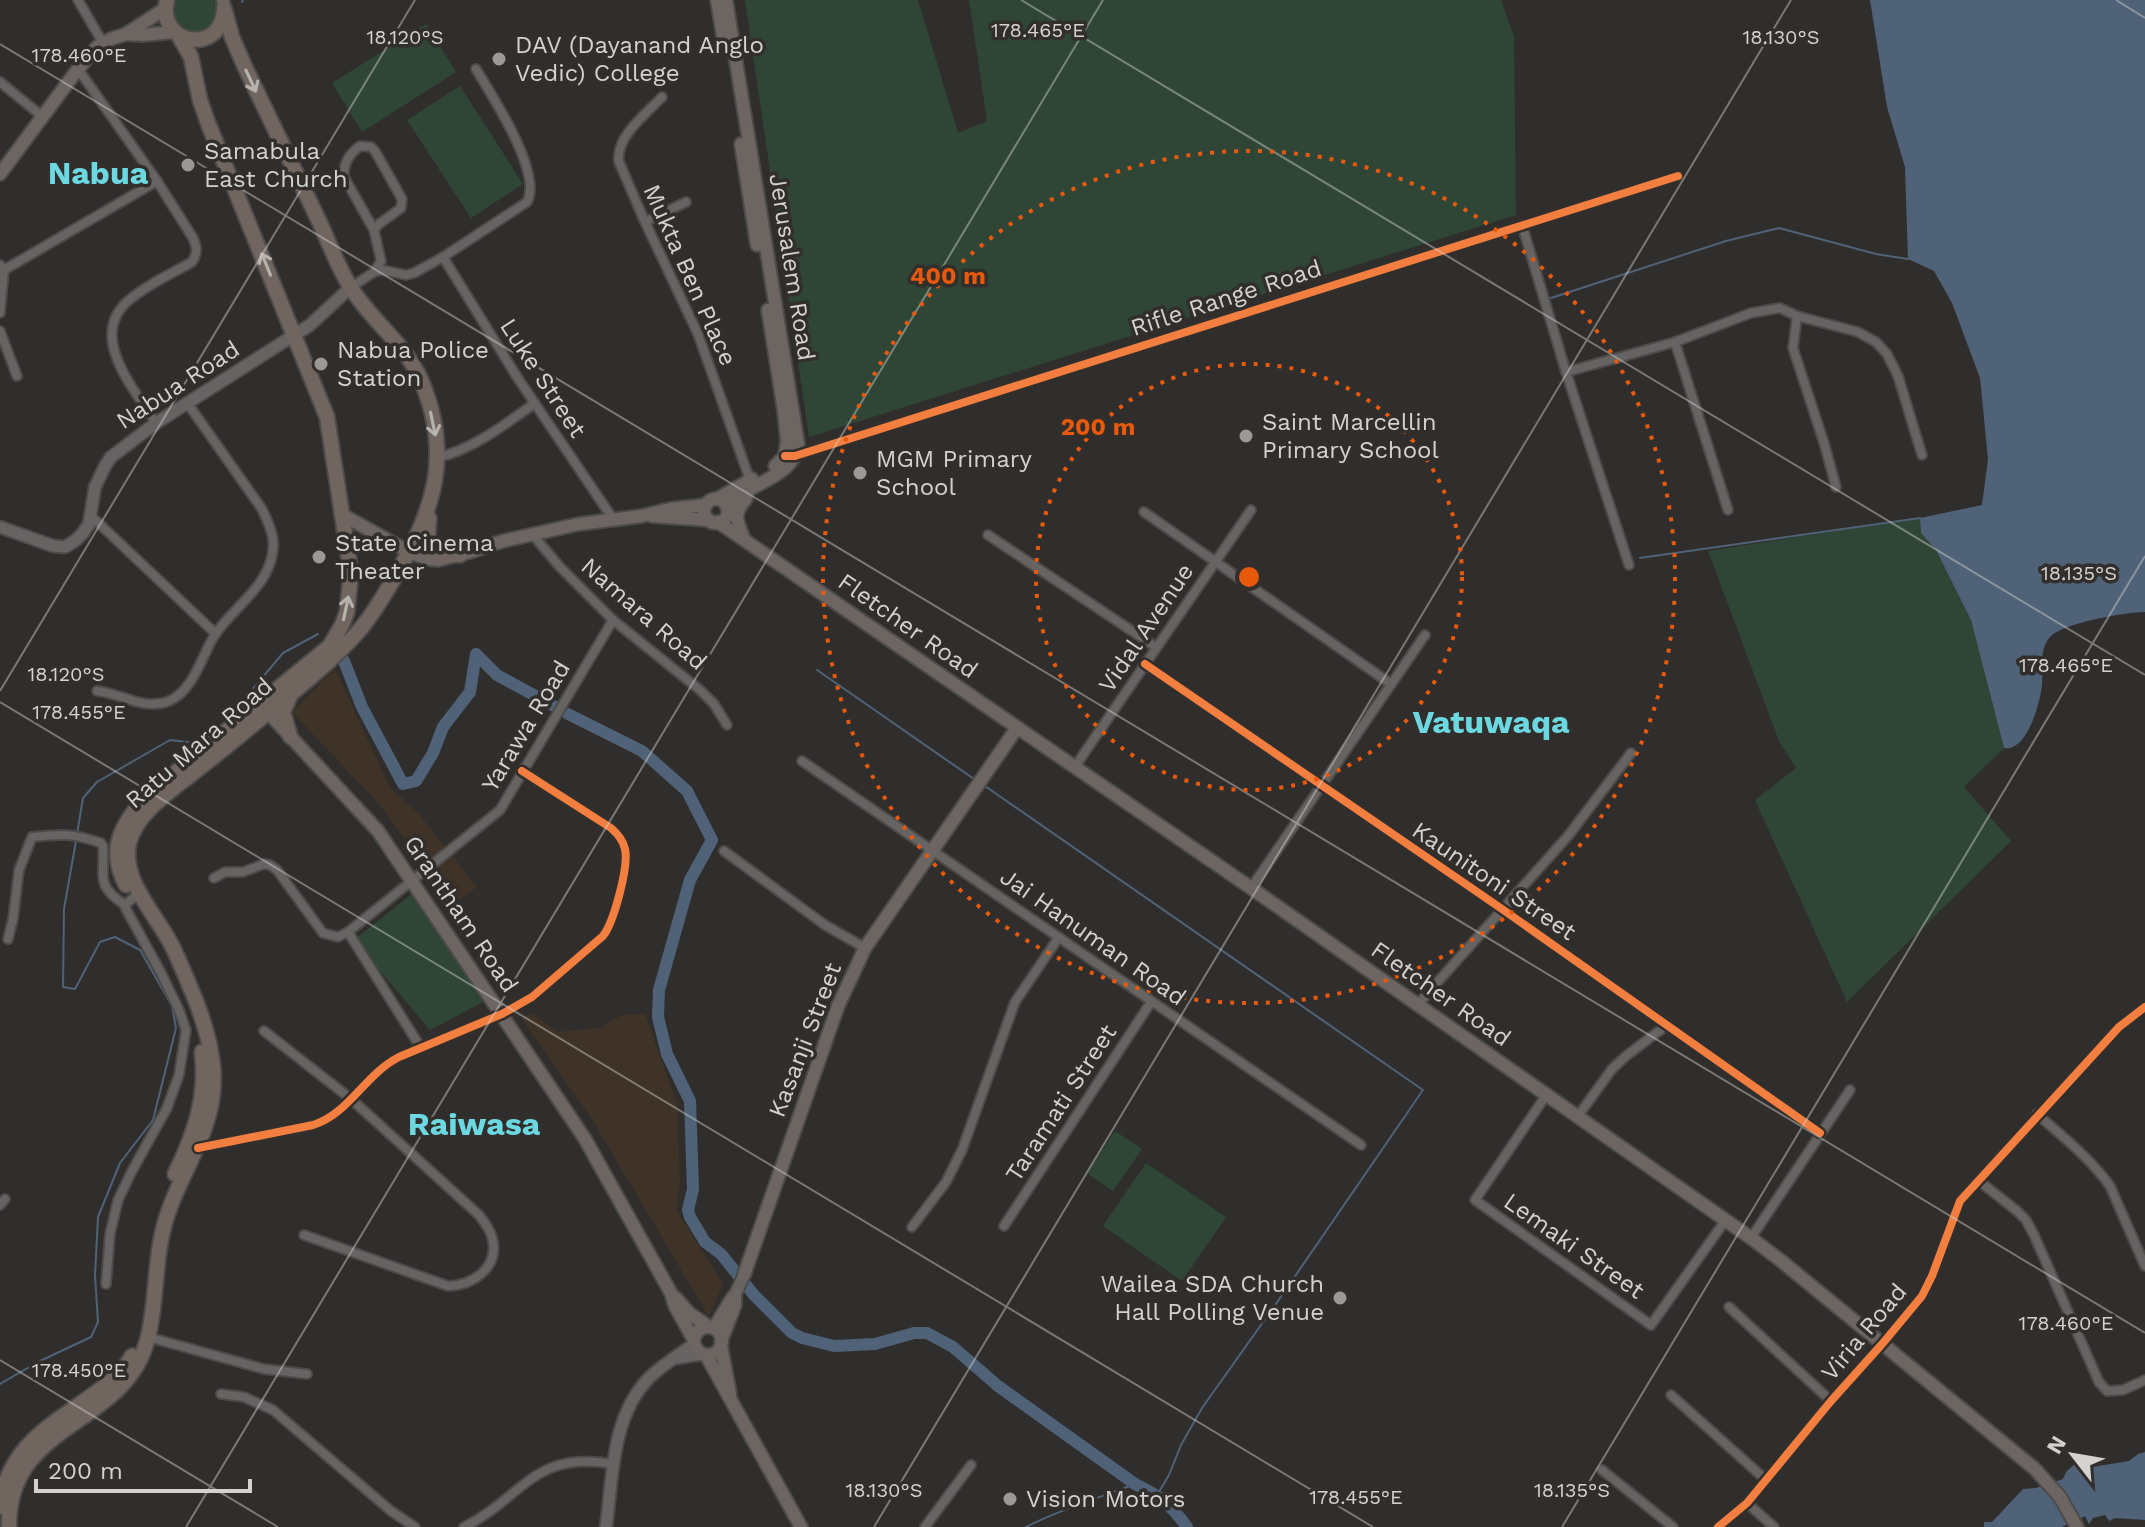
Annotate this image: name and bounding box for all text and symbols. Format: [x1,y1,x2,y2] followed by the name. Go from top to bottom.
[991,18,1085,42] text: 178.465°E
[367,25,444,49] text: 18.120°S
[1743,25,1820,49] text: 18.130°S
[515,31,764,87] place label: DAV (Dayanand Anglo Vedic) College
[32,43,126,67] text: 178.460°E
[490,50,508,68] marker: DAV (Dayanand Anglo Vedic) College
[244,69,259,93] one-way arrow
[204,137,348,193] place label: Samabula East Church
[48,154,149,192] district label: Nabua
[179,156,197,174] marker: Samabula East Church
[763,172,821,362] street label: Jerusalem Road
[637,180,743,370] street label: Mukta Ben Place
[257,252,272,277] one-way arrow
[1127,254,1325,342] street label: Rifle Range Road
[910,262,986,290] text: 400 m
[494,313,592,443] street label: Luke Street
[111,335,245,435] street label: Nabua Road
[337,336,489,392] place label: Nabua Police Station
[312,355,330,373] marker: Nabua Police Station
[1262,408,1440,464] place label: Saint Marcellin Primary School
[426,410,441,436] one-way arrow
[1061,413,1135,441] text: 200 m
[1237,427,1255,445] marker: Saint Marcellin Primary School
[876,445,1033,501] place label: MGM Primary School
[851,464,869,482] marker: MGM Primary School
[335,529,494,585] place label: State Cinema Theater
[310,548,328,566] marker: State Cinema Theater
[576,552,712,676] street label: Namara Road
[1093,558,1199,698] street label: Vidal Avenue
[2041,561,2117,585] text: 18.135°S
[1235,563,1263,591] centre of rings
[833,568,983,684] street label: Fletcher Road
[339,596,354,622] one-way arrow
[2019,653,2113,677] text: 178.465°E
[476,656,576,796] street label: Yarawa Road
[28,662,105,686] text: 18.120°S
[120,672,278,814] street label: Ratu Mara Road
[32,700,126,724] text: 178.455°E
[1412,703,1570,741] district label: Vatuwaqa
[1407,816,1581,946] street label: Kaunitoni Street
[398,830,524,998] street label: Grantham Road
[995,862,1191,1012] street label: Jai Hanuman Road
[1366,936,1516,1052] street label: Fletcher Road
[763,959,847,1121] street label: Kasanji Street
[1000,1019,1122,1187] street label: Taramati Street
[408,1105,541,1143] district label: Raiwasa
[1499,1187,1649,1305] street label: Lemaki Street
[1100,1270,1324,1326] place label: Wailea SDA Church Hall Polling Venue
[1815,1278,1913,1386] street label: Viria Road
[1331,1289,1349,1307] marker: Wailea SDA Church Hall Polling Venue
[2019,1311,2113,1335] text: 178.460°E
[32,1358,126,1382] text: 178.450°E
[2033,1415,2113,1495] north arrow
[2041,1432,2071,1458] text: N
[36,1443,250,1493] scale bar
[48,1457,123,1485] text: 200 m
[846,1478,923,1502] text: 18.130°S
[1534,1478,1610,1502] text: 18.135°S
[1026,1485,1185,1513] place label: Vision Motors
[1309,1485,1403,1509] text: 178.455°E
[1001,1490,1019,1508] marker: Vision Motors

